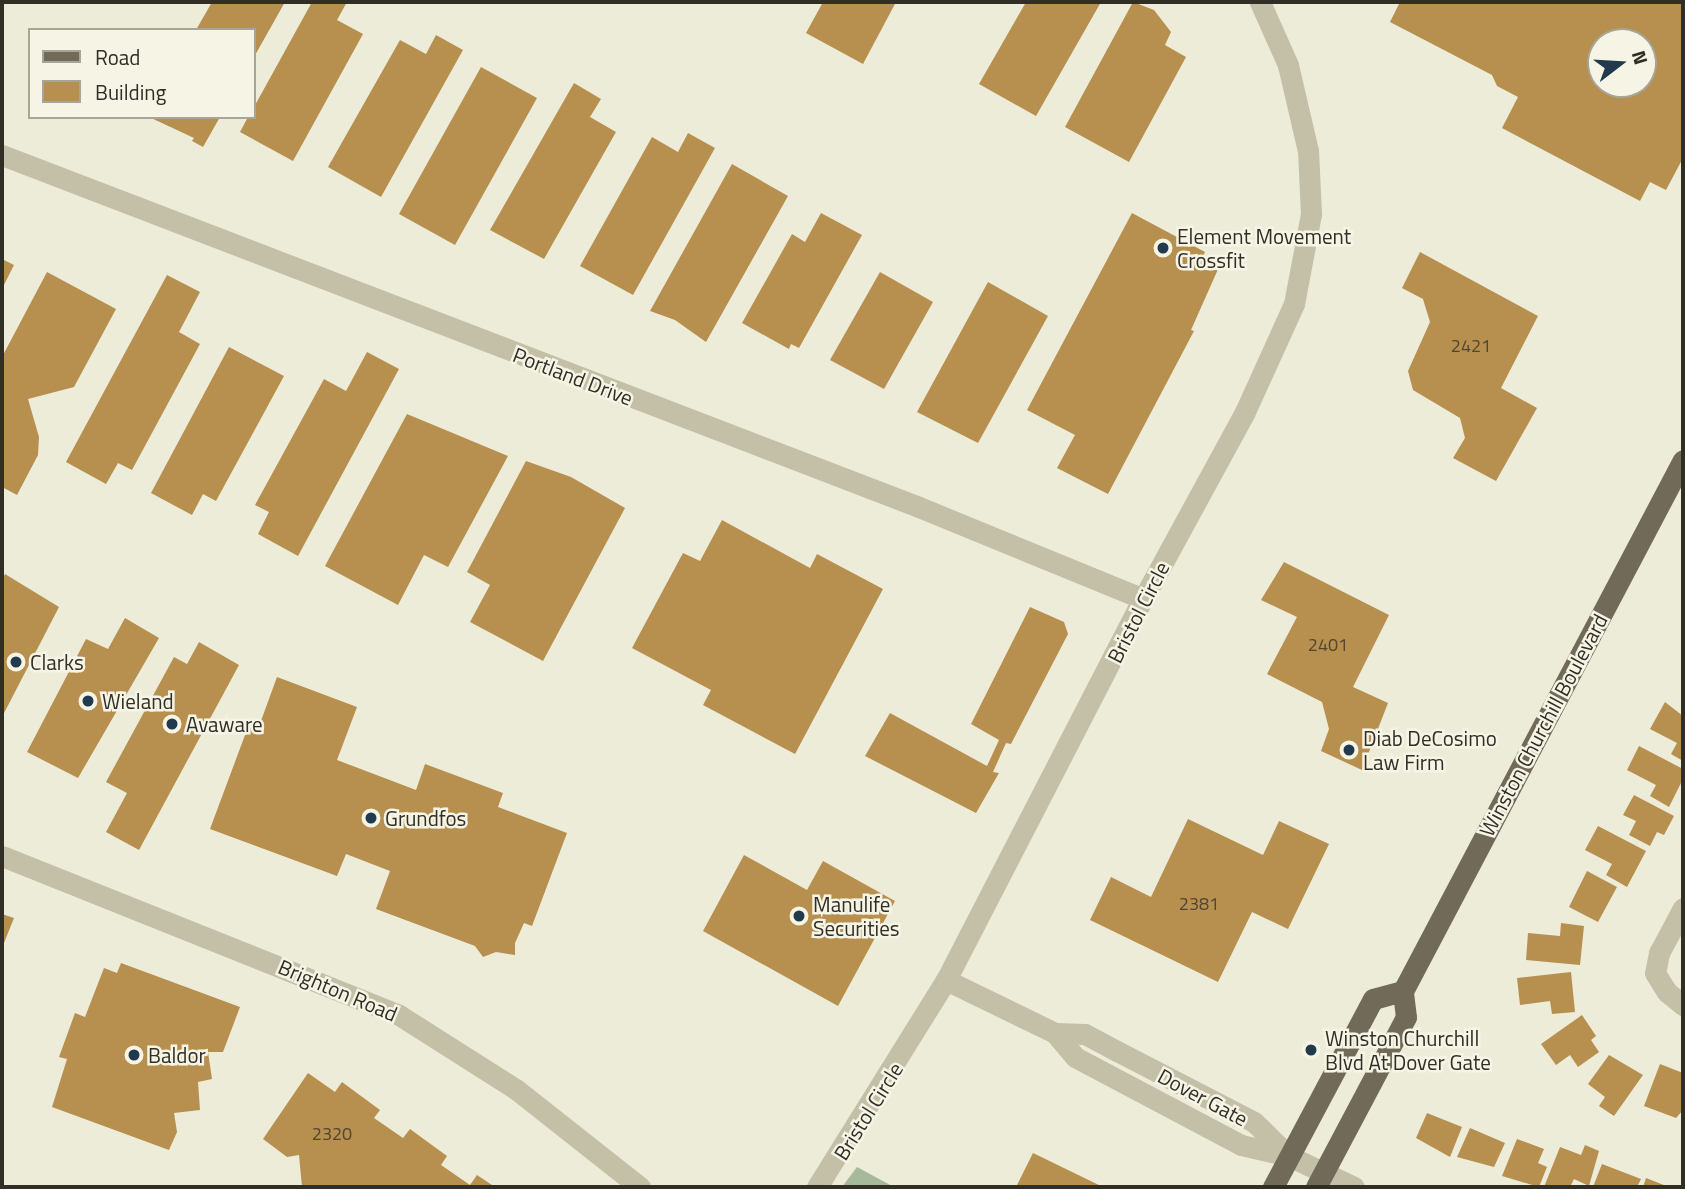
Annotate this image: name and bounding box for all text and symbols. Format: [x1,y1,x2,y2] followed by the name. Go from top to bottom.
[28,28,256,119] legend
[1587,28,1657,98] north arrow
[95,41,140,73] text: Road
[1625,47,1656,68] text: N
[95,76,166,108] text: Building
[1177,223,1351,273] place label: Element Movement Crossfit
[1155,240,1171,256] marker: Element Movement Crossfit
[1451,335,1491,357] house number: 2421
[509,342,637,410] street label: Portland Drive
[1102,557,1174,667] street label: Bristol Circle
[1474,610,1612,840] street label: Winston Churchill Boulevard
[1308,634,1348,656] house number: 2401
[30,649,84,675] place label: Clarks
[8,654,24,670] marker: Clarks
[102,688,174,714] place label: Wieland
[80,693,96,709] marker: Wieland
[186,711,263,737] place label: Avaware
[164,716,180,732] marker: Avaware
[1363,725,1497,775] place label: Diab DeCosimo Law Firm
[1341,742,1357,758] marker: Diab DeCosimo Law Firm
[385,805,466,831] place label: Grundfos
[363,810,379,826] marker: Grundfos
[813,891,899,941] place label: Manulife Securities
[1179,893,1219,915] house number: 2381
[791,908,807,924] marker: Manulife Securities
[275,954,401,1026] street label: Brighton Road
[1325,1025,1491,1075] place label: Winston Churchill Blvd At Dover Gate
[148,1042,206,1068] place label: Baldor
[1303,1042,1319,1058] marker: Winston Churchill Blvd At Dover Gate
[126,1047,142,1063] marker: Baldor
[828,1058,908,1164] street label: Bristol Circle
[1154,1063,1252,1131] street label: Dover Gate
[312,1123,352,1145] house number: 2320

